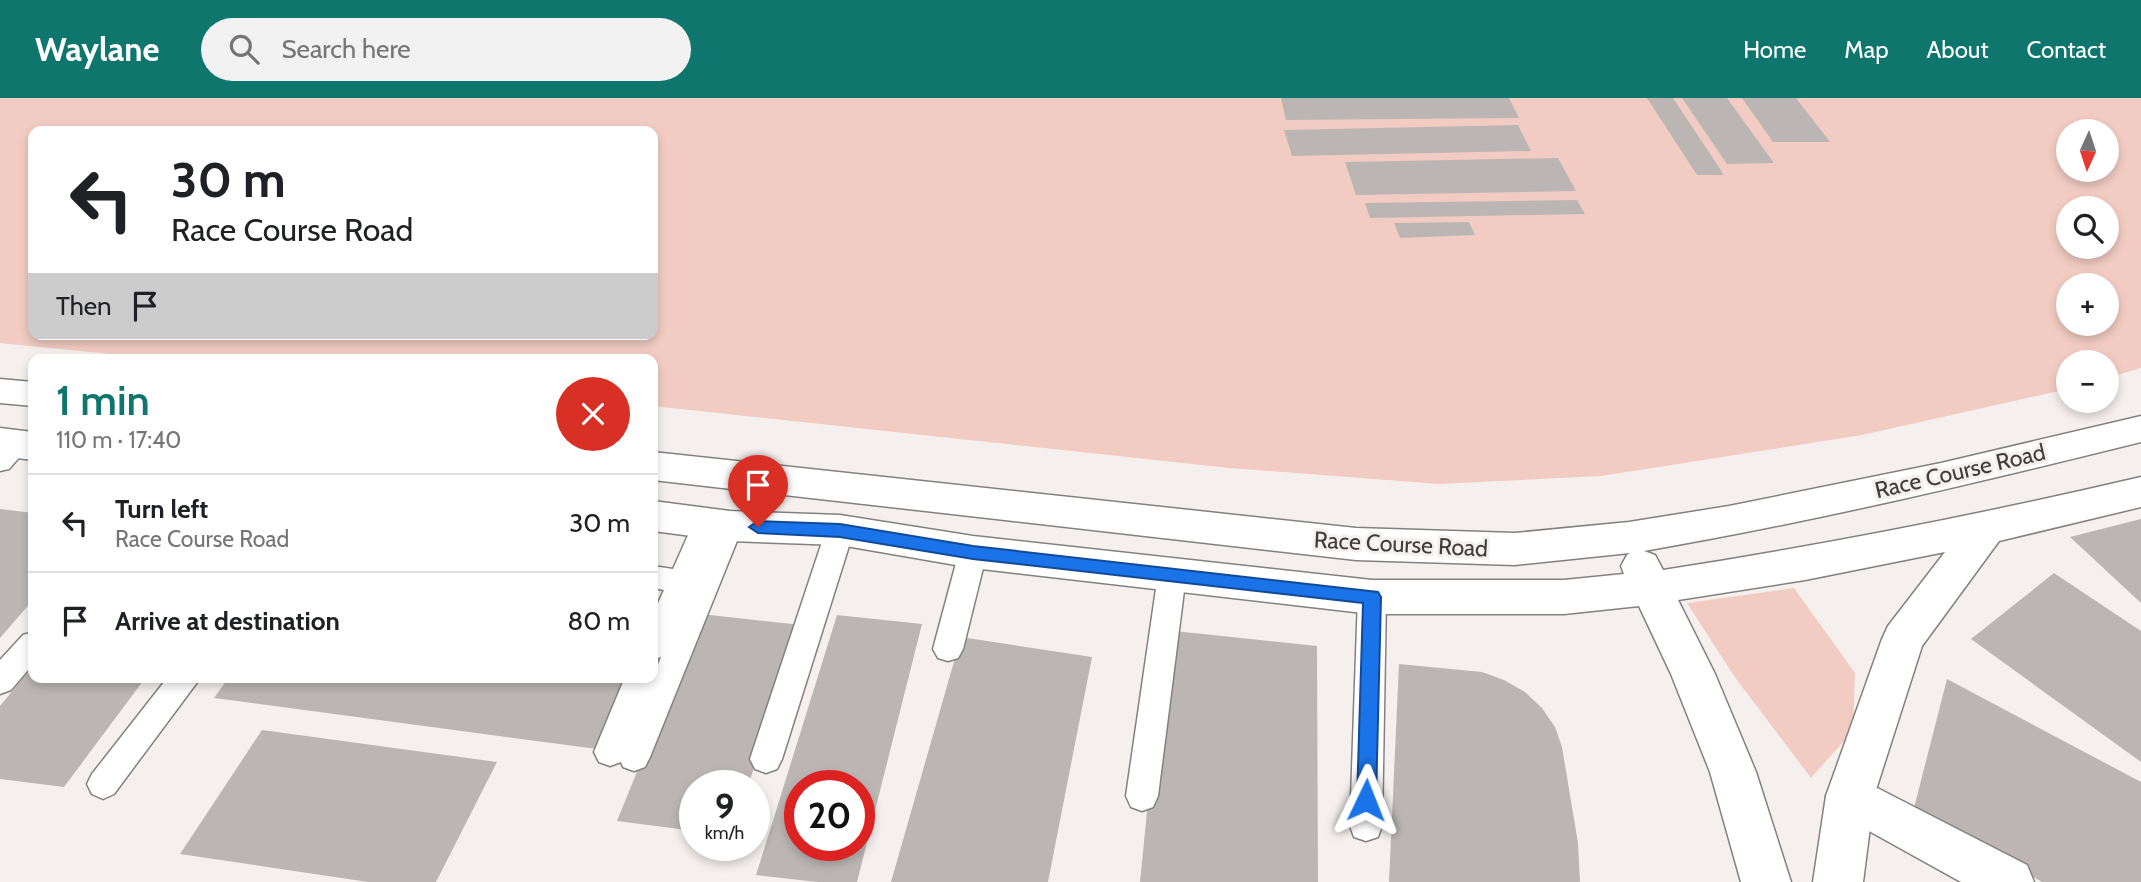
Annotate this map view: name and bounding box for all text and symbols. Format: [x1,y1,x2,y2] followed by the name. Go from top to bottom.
[201,18,691,81] search box
[35,29,159,69] text: Waylane
[225,30,263,68] icon: search
[281,33,411,65] text: Search here
[1743,35,1806,64] text: Home
[1844,35,1889,64] text: Map
[1927,35,1989,64] text: About
[2027,35,2106,64] text: Contact
[2056,119,2119,182] north arrow
[2056,119,2119,413] map controls
[171,150,286,209] text: 30 m
[56,154,147,245] icon: left
[2056,196,2119,259] button: search
[171,210,413,249] text: Race Course Road
[2056,273,2119,336] button: +
[126,287,164,325] icon: arrive
[56,290,112,322] text: Then
[2056,350,2119,413] button: −
[56,374,150,426] text: 1 min
[556,377,630,451] button: close
[56,426,181,454] text: 110 m · 17:40
[1872,438,2048,504] street label: Race Course Road
[728,455,788,527] pin
[739,466,777,504] icon: arrive
[115,493,208,525] text: Turn left
[56,504,94,542] icon: left
[569,507,630,539] text: 30 m
[115,525,289,553] text: Race Course Road
[1313,525,1489,563] street label: Race Course Road
[56,602,94,640] icon: arrive
[115,605,340,637] text: Arrive at destination
[567,605,630,637] text: 80 m
[1329,763,1403,837] position arrow
[784,770,875,861] speed limit sign: 20
[715,785,734,828] text: 9
[705,822,744,844] text: km/h

